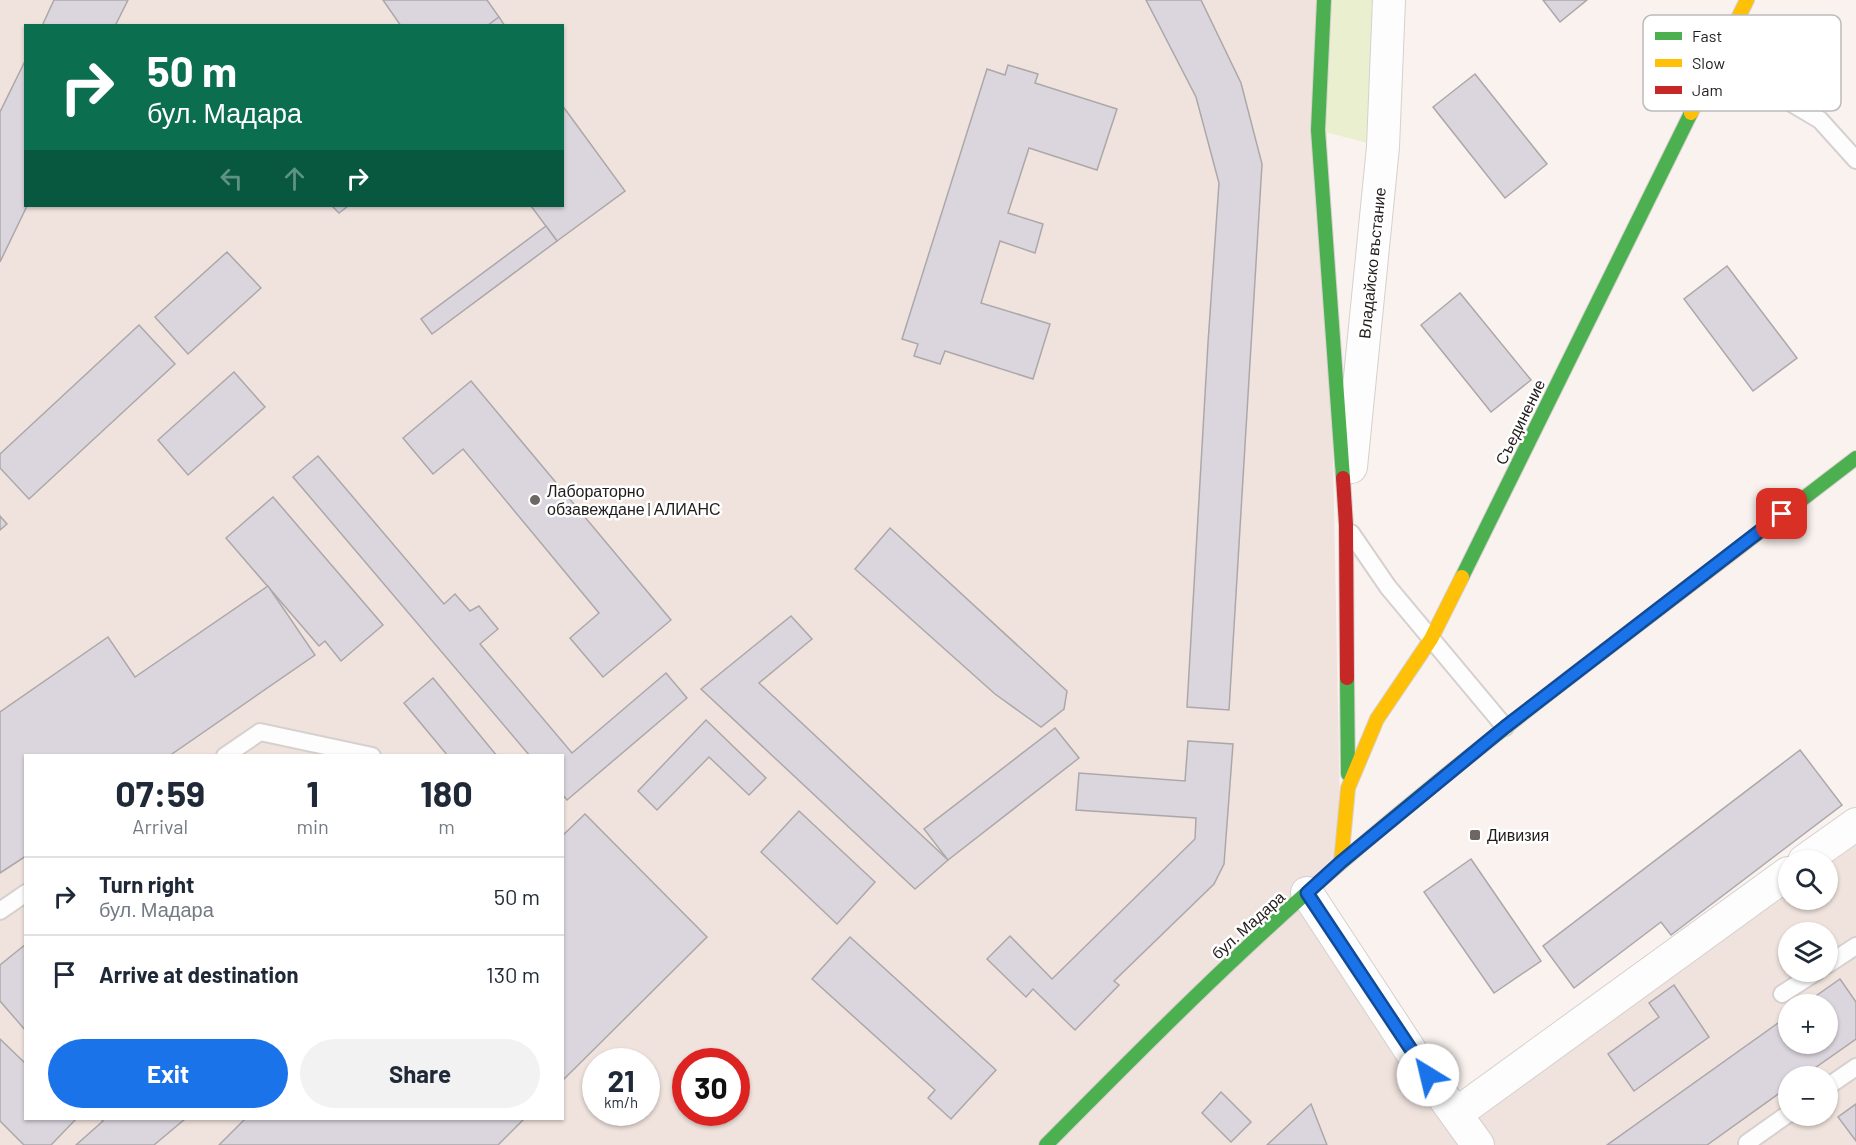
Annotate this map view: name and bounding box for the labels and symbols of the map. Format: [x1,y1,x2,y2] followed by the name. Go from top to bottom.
[1643,15,1841,111] legend
[1692,26,1722,45] text: Fast
[1692,53,1725,72] text: Slow
[1692,80,1723,99] text: Jam
[1354,186,1389,340] street label: Владайско въстание
[1491,376,1548,468] street label: Съединение
[547,481,721,518] place label: Лабораторно обзавеждане | АЛИАНС
[1756,488,1807,539] pin
[528,493,542,507] marker: Лабораторно обзавеждане | АЛИАНС
[1487,825,1549,844] place label: Дивизия
[1468,828,1482,842] marker: Дивизия
[1207,887,1288,962] street label: бул. Мадара
[1396,1043,1460,1107] position arrow
[672,1048,750,1126] speed limit sign: 30

